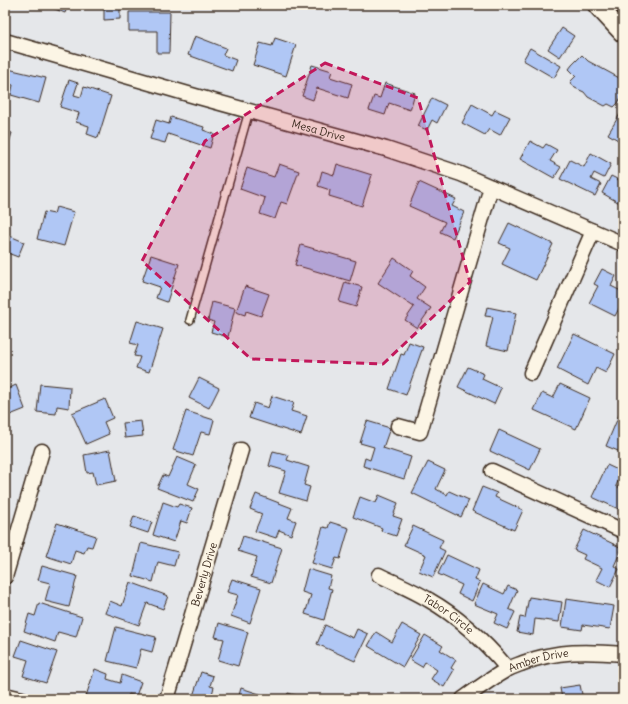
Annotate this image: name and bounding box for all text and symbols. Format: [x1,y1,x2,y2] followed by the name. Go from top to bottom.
[290,116,347,144] street label: Mesa Drive
[188,541,220,608] street label: Beverly Drive
[421,591,477,637] street label: Tabor Circle
[506,646,569,675] street label: Amber Drive

